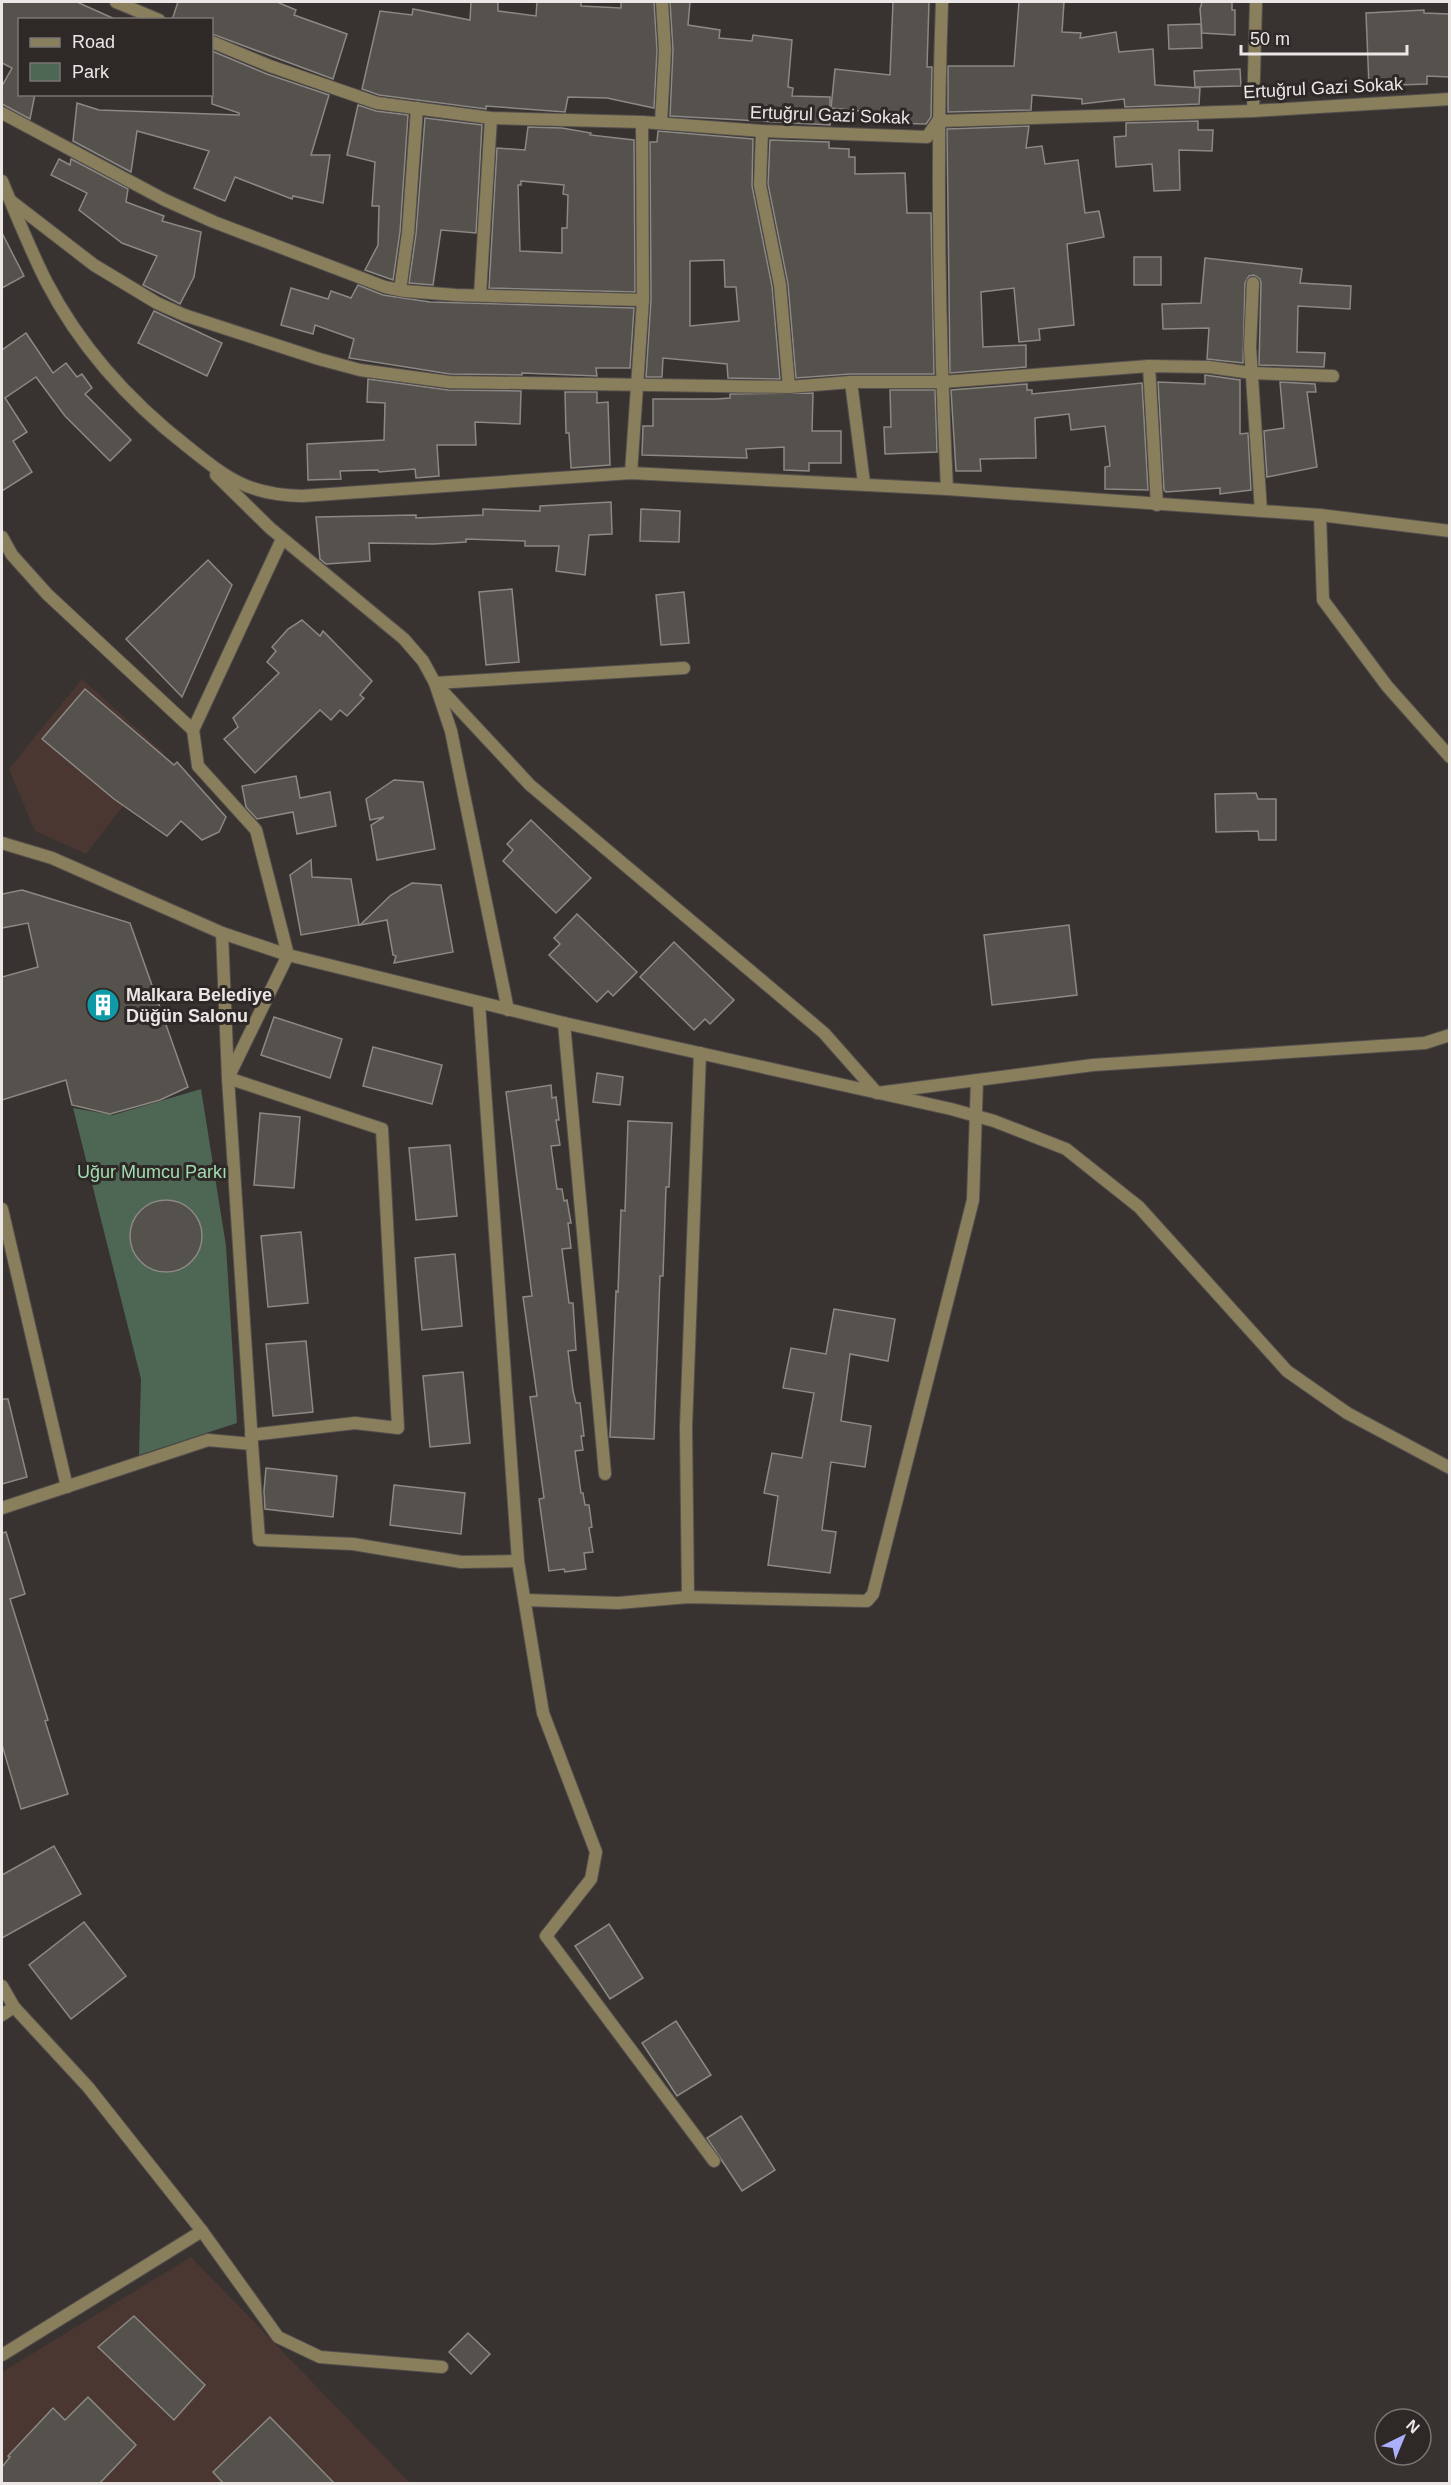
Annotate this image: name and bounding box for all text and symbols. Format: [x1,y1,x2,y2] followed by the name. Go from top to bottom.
[18,18,213,96] legend
[1241,18,1408,56] scale bar
[1250,29,1290,49] text: 50 m
[72,32,115,52] text: Road
[72,62,110,82] text: Park
[1243,74,1404,102] street label: Ertuğrul Gazi Sokak
[750,102,911,128] street label: Ertuğrul Gazi Sokak
[126,985,272,1026] place label: Malkara Belediye Düğün Salonu
[85,987,121,1023] building icon: Malkara Belediye Düğün Salonu
[77,1162,227,1182] park label: Uğur Mumcu Parkı
[1373,2407,1433,2467] north arrow
[1403,2416,1423,2437] text: N

